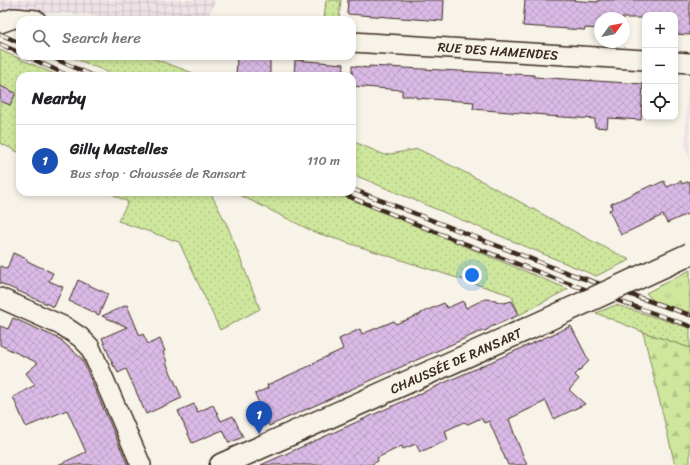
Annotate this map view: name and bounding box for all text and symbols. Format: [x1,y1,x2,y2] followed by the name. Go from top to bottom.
[594,12,630,48] north arrow
[642,12,678,120] map controls
[642,12,678,48] button: +
[16,16,356,60] search box
[62,25,141,51] text: Search here
[30,27,52,49] icon: search
[437,35,559,67] street label: RUE DES HAMENDES
[642,48,678,84] button: −
[32,83,86,113] text: Nearby
[642,84,678,120] button: locate
[70,136,168,162] text: Gilly Mastelles
[42,149,48,172] text: 1
[307,149,340,172] text: 110 m
[70,162,247,185] text: Bus stop · Chaussée de Ransart
[462,265,482,285] your location
[386,321,526,400] street label: CHAUSSÉE DE RANSART
[246,401,272,434] pin: 1

